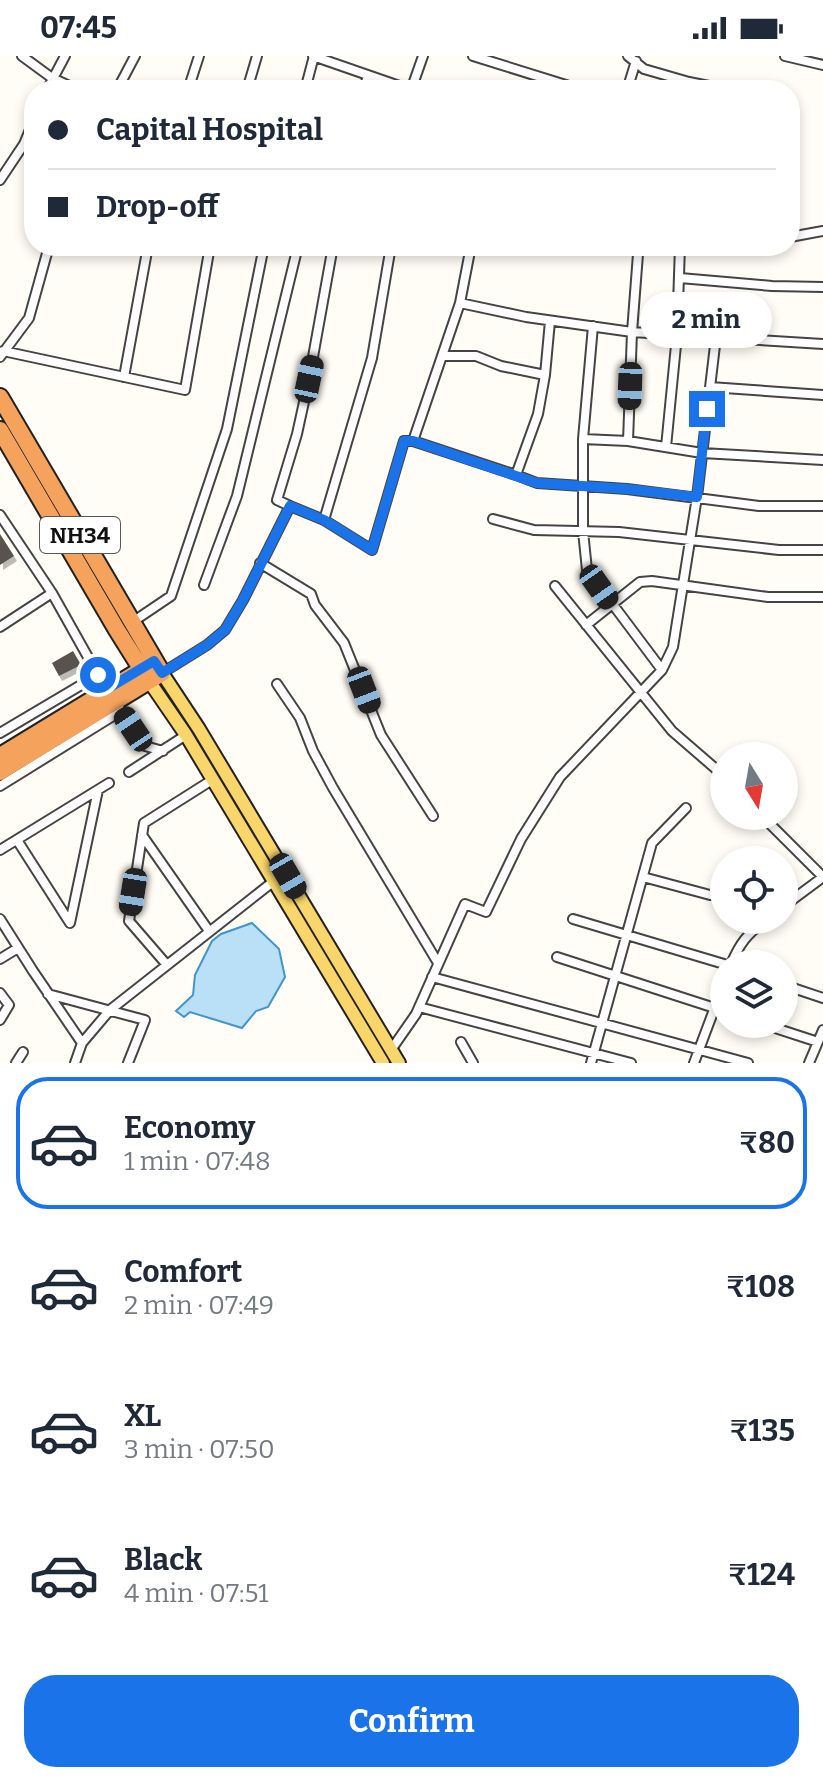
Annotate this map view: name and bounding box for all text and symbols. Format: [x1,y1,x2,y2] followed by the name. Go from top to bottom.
[40,10,117,46] text: 07:45
[96,112,323,148] text: Capital Hospital
[96,189,218,225] text: Drop-off
[641,293,773,349] callout: 2 min
[671,304,741,335] text: 2 min
[292,353,326,405] car
[617,362,643,410] car
[689,391,725,427] route end
[40,517,120,553] road number: NH34
[575,560,623,614] car
[80,657,116,693] route start
[344,663,384,717] car
[110,702,156,756] car
[710,742,798,830] north arrow
[710,742,798,1038] map controls
[710,846,798,934] button: locate
[266,849,310,903] car
[117,866,149,918] car
[710,950,798,1038] button: layers
[28,1107,100,1179] icon: car
[124,1110,255,1146] text: Economy
[739,1125,795,1161] text: ₹80
[124,1146,271,1177] text: 1 min · 07:48
[28,1251,100,1323] icon: car
[124,1254,242,1290] text: Comfort
[726,1269,795,1305] text: ₹108
[124,1290,274,1321] text: 2 min · 07:49
[28,1395,100,1467] icon: car
[124,1398,161,1434] text: XL
[730,1413,795,1449] text: ₹135
[124,1434,275,1465] text: 3 min · 07:50
[28,1539,100,1611] icon: car
[124,1542,202,1578] text: Black
[728,1557,795,1593] text: ₹124
[124,1578,269,1609] text: 4 min · 07:51
[24,1675,799,1767] button: Confirm

